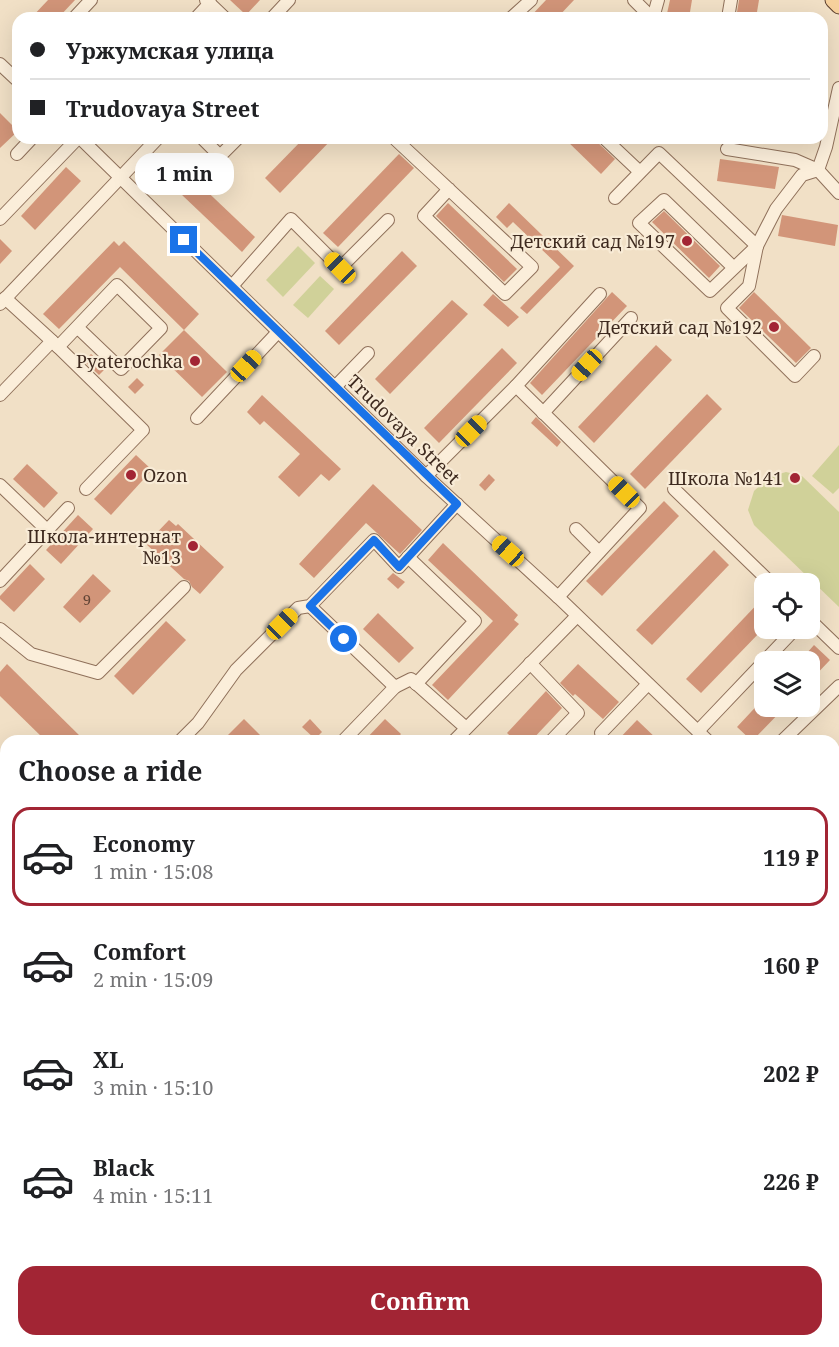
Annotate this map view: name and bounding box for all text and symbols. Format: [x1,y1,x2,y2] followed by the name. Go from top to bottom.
[66,35,274,65] text: Уржумская улица
[66,93,259,123] text: Trudovaya Street
[134,153,234,195] callout: 1 min
[156,160,213,187] text: 1 min
[170,226,197,253] route end
[510,229,675,253] place label: Детский сад №197
[680,234,694,248] marker: Детский сад №197
[321,249,359,287] car
[597,315,762,339] place label: Детский сад №192
[767,320,781,334] marker: Детский сад №192
[568,346,606,384] car
[227,347,265,385] car
[76,349,183,373] place label: Pyaterochka
[188,354,202,368] marker: Pyaterochka
[343,369,465,489] street label: Trudovaya Street
[452,412,490,450] car
[143,463,188,487] place label: Ozon
[668,466,783,490] place label: Школа №141
[124,468,138,482] marker: Ozon
[788,471,802,485] marker: Школа №141
[605,473,643,511] car
[27,524,181,569] place label: Школа-интернат №13
[489,532,527,570] car
[186,539,200,553] marker: Школа-интернат №13
[754,573,820,717] map controls
[754,573,820,639] button: locate
[83,589,91,609] house number: 9
[263,605,301,643] car
[330,625,357,652] route start
[754,651,820,717] button: layers
[18,752,203,789] text: Choose a ride
[93,828,195,858] text: Economy
[21,830,75,884] icon: car
[763,842,819,872] text: 119 ₽
[93,858,213,885] text: 1 min · 15:08
[93,936,186,966] text: Comfort
[21,938,75,992] icon: car
[763,950,819,980] text: 160 ₽
[93,966,213,993] text: 2 min · 15:09
[93,1044,124,1074] text: XL
[21,1046,75,1100] icon: car
[763,1058,819,1088] text: 202 ₽
[93,1074,213,1101] text: 3 min · 15:10
[93,1152,154,1182] text: Black
[21,1154,75,1208] icon: car
[763,1166,819,1196] text: 226 ₽
[93,1182,213,1209] text: 4 min · 15:11
[18,1266,822,1335] button: Confirm

